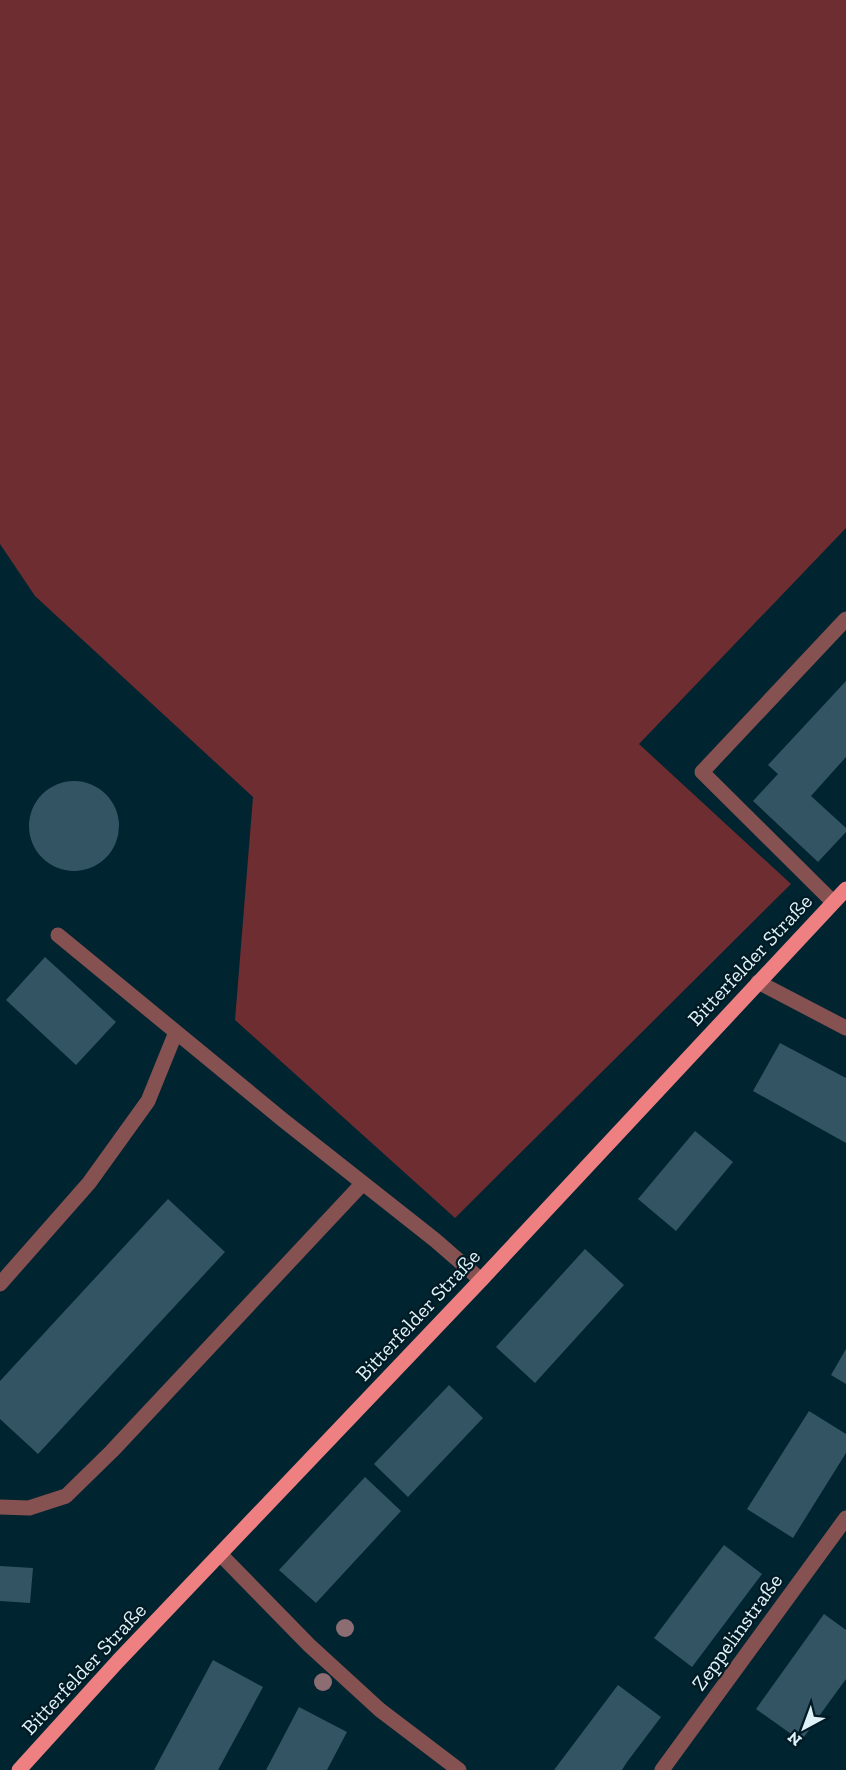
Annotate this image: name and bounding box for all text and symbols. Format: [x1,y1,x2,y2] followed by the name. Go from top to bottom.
[682,889,817,1031] street label: Bitterfelder Straße
[350,1244,485,1386] street label: Bitterfelder Straße
[686,1568,787,1695] street label: Zeppelinstraße
[16,1598,151,1740] street label: Bitterfelder Straße
[774,1698,834,1758] north arrow
[784,1728,805,1750] text: N

